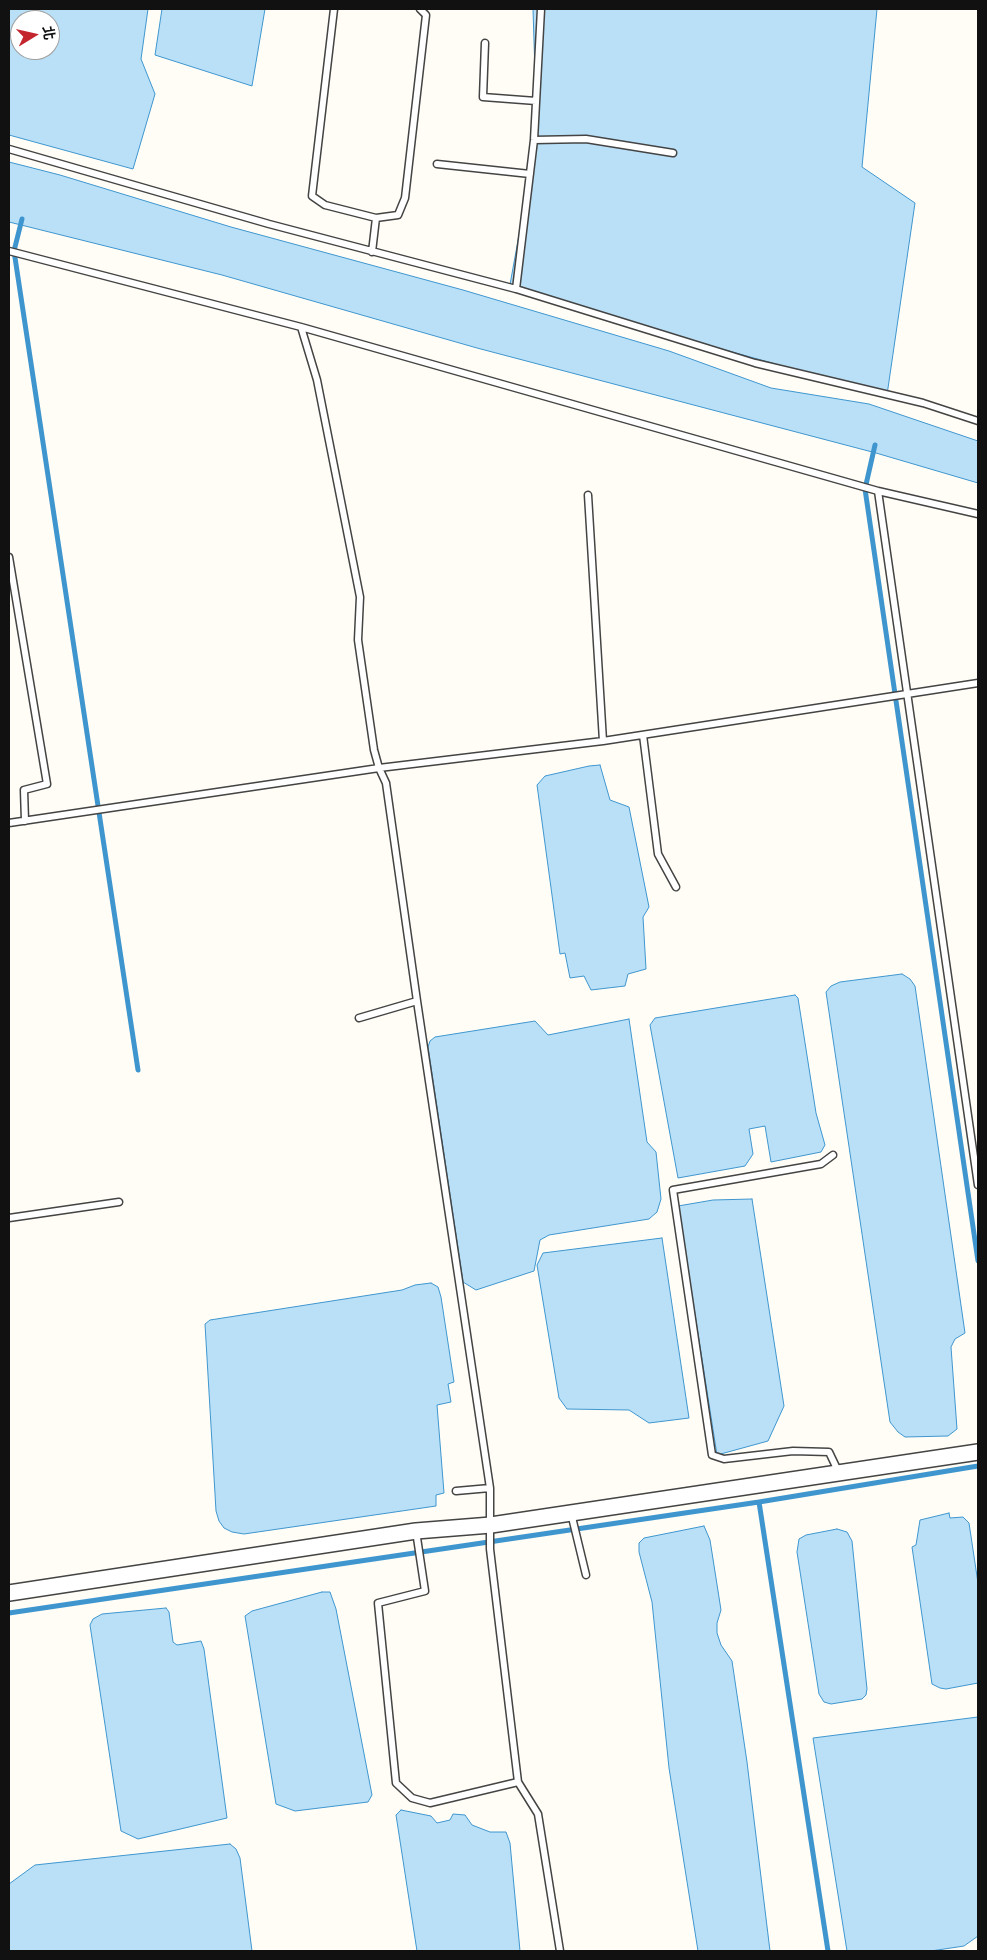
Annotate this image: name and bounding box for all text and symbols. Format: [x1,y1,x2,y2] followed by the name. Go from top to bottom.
[10,10,60,60] north arrow
[39,24,59,41] text: 北

